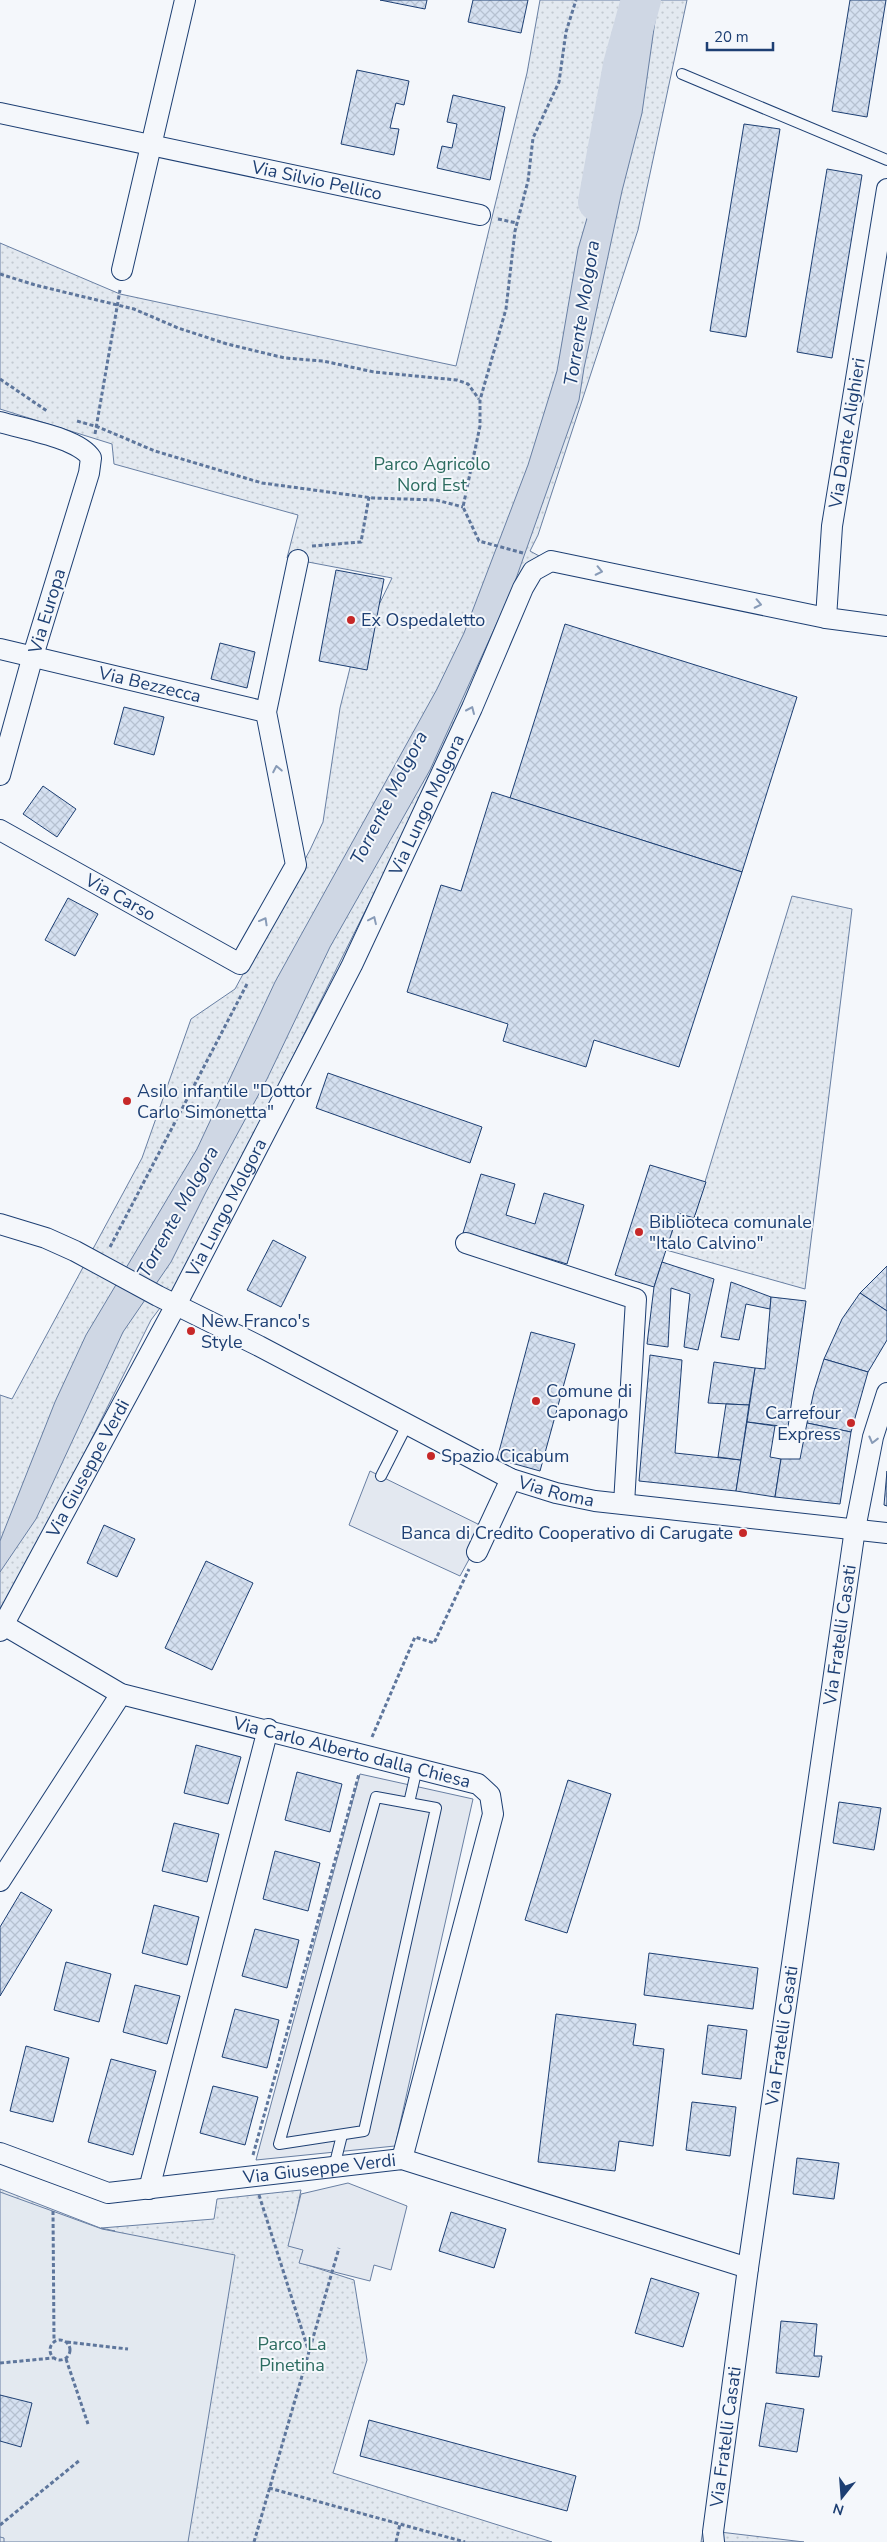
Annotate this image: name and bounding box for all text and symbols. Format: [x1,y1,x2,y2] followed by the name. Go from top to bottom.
[707,20,773,52] scale bar
[714,27,749,47] text: 20 m
[248,155,384,206] street label: Via Silvio Pellico
[558,238,606,388] water label: Torrente Molgora
[823,356,871,511] street label: Via Dante Alighieri
[373,452,491,497] park label: Parco Agricolo Nord Est
[595,565,604,576] one-way arrow
[22,566,71,657] street label: Via Europa
[754,598,763,609] one-way arrow
[361,608,485,632] place label: Ex Ospedaletto
[345,614,357,626] marker: Ex Ospedaletto
[95,661,203,708] street label: Via Bezzecca
[465,706,476,715] one-way arrow
[344,726,434,870] water label: Torrente Molgora
[383,730,470,880] street label: Via Lungo Molgora
[273,764,283,773] one-way arrow
[80,867,160,927] street label: Via Carso
[366,917,376,926] one-way arrow
[258,918,268,927] one-way arrow
[137,1079,312,1124] place label: Asilo infantile "Dottor Carlo Simonetta"
[121,1095,133,1107] marker: Asilo infantile "Dottor Carlo Simonetta"
[180,1134,272,1282] street label: Via Lungo Molgora
[131,1141,225,1283] water label: Torrente Molgora
[649,1210,812,1255] place label: Biblioteca comunale "Italo Calvino"
[633,1226,645,1238] marker: Biblioteca comunale "Italo Calvino"
[201,1309,310,1354] place label: New Franco's Style
[185,1325,197,1337] marker: New Franco's Style
[546,1379,632,1424] place label: Comune di Caponago
[40,1395,135,1542] street label: Via Giuseppe Verdi
[530,1395,542,1407] marker: Comune di Caponago
[765,1401,842,1446] place label: Carrefour Express
[845,1417,857,1429] marker: Carrefour Express
[868,1435,878,1443] one-way arrow
[441,1444,569,1468] place label: Spazio Cicabum
[425,1450,437,1462] marker: Spazio Cicabum
[514,1470,596,1513] street label: Via Roma
[401,1521,733,1545] place label: Banca di Credito Cooperativo di Carugate
[737,1527,749,1539] marker: Banca di Credito Cooperativo di Carugate
[817,1563,862,1708] street label: Via Fratelli Casati
[230,1711,473,1794] street label: Via Carlo Alberto dalla Chiesa
[759,1964,804,2109] street label: Via Fratelli Casati
[241,2148,397,2189] street label: Via Giuseppe Verdi
[258,2332,326,2377] park label: Parco La Pinetina
[704,2365,747,2510] street label: Via Fratelli Casati
[817,2472,867,2522] north arrow
[831,2498,846,2520] text: N

